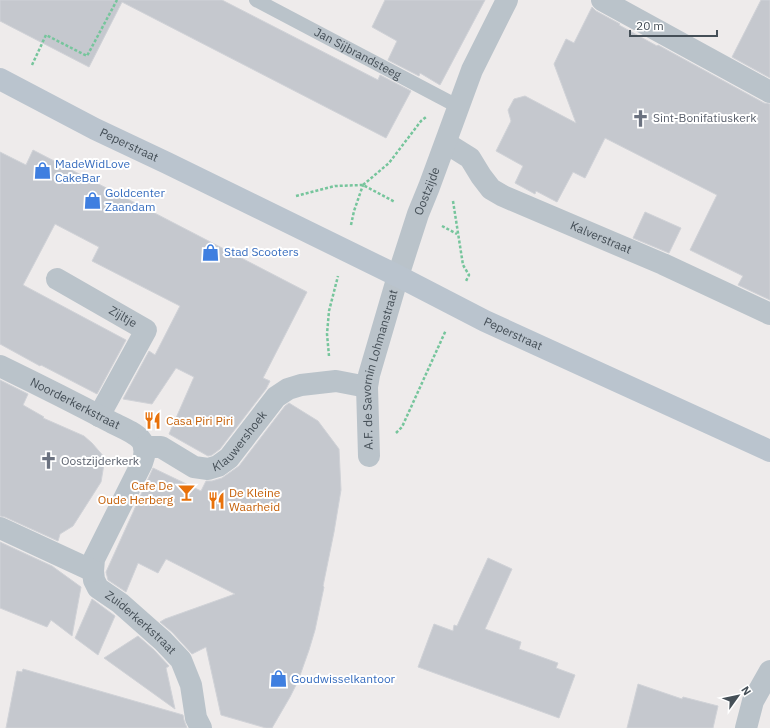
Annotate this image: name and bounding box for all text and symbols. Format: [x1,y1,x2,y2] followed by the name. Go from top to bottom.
[630,12,717,38] scale bar
[636,18,664,33] text: 20 m
[312,24,405,83] street label: Jan Sijbrandsteeg
[630,108,650,128] church icon: Sint-Bonifatiuskerk
[653,110,757,125] place label: Sint-Bonifatiuskerk
[98,124,161,165] street label: Peperstraat
[55,156,130,185] place label: MadeWidLove CakeBar
[32,161,52,181] shop icon: MadeWidLove CakeBar
[410,165,443,217] street label: Oostzijde
[105,185,165,214] place label: Goldcenter Zaandam
[82,190,102,210] shop icon: Goldcenter Zaandam
[568,217,634,257] street label: Kalverstraat
[201,242,221,262] shop icon: Stad Scooters
[224,244,299,259] place label: Stad Scooters
[359,288,401,450] street label: A.F. de Savornin Lohmanstraat
[106,302,140,331] street label: Zijltje
[482,313,545,353] street label: Peperstraat
[28,374,123,432] street label: Noorderkerkstraat
[210,407,270,474] street label: Klauwershoek
[143,411,163,431] restaurant icon: Casa Piri Piri
[166,413,233,428] place label: Casa Piri Piri
[38,451,58,471] church icon: Oostzijderkerk
[61,453,140,468] place label: Oostzijderkerk
[98,478,174,507] place label: Cafe De Oude Herberg
[176,483,196,503] bar icon: Cafe De Oude Herberg
[229,485,281,514] place label: De Kleine Waarheid
[206,490,226,510] restaurant icon: De Kleine Waarheid
[103,587,180,657] street label: Zuiderkerkstraat
[268,669,288,689] shop icon: Goudwisselkantoor
[291,671,396,686] place label: Goudwisselkantoor
[718,676,758,716] north arrow
[738,683,754,698] text: N

